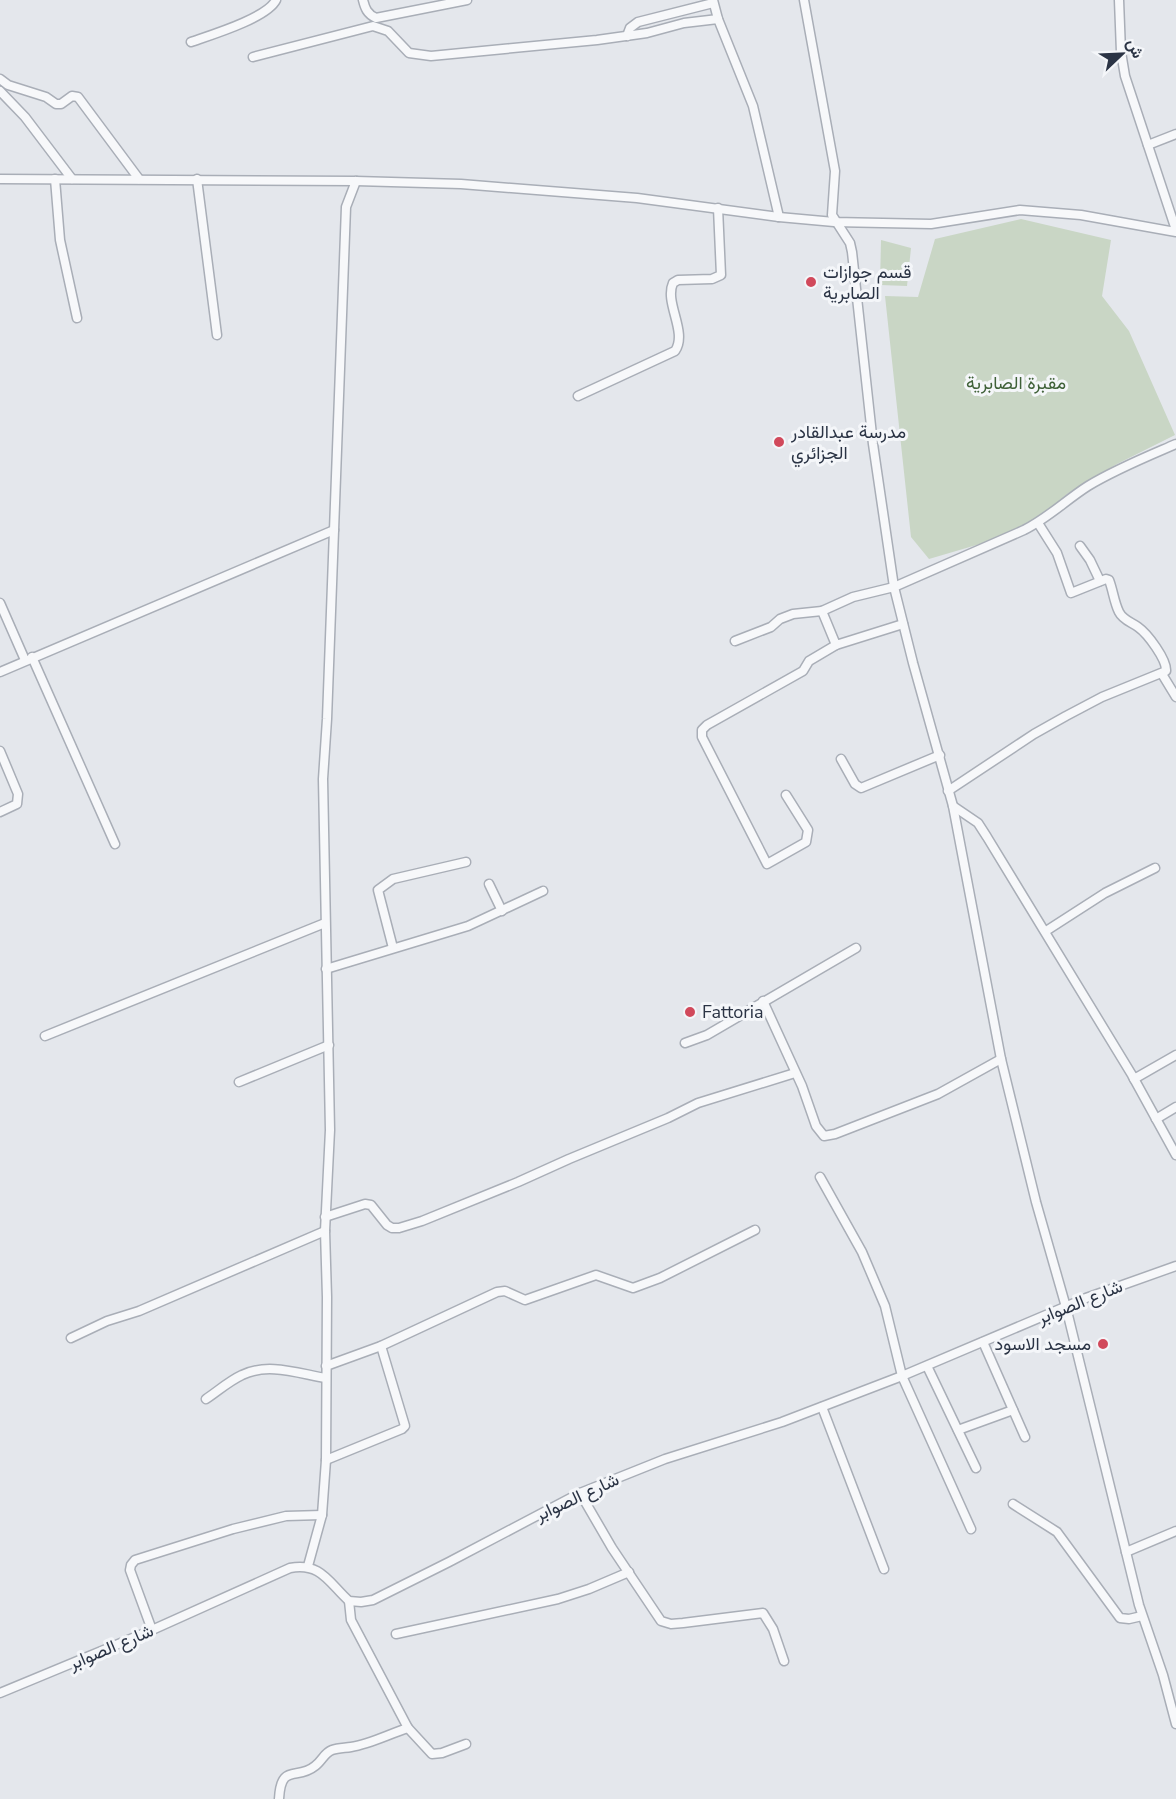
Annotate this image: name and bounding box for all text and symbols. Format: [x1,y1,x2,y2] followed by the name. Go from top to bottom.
[1092,24,1152,84] north arrow
[1121,35,1149,62] text: ش
[823,260,912,305] place label: قسم جوازات الصابرية
[804,275,818,289] marker: قسم جوازات الصابرية
[966,371,1066,395] park label: مقبرة الصابرية
[790,420,906,468] place label: مدرسة عبدالقادر الجزائري
[772,435,786,449] marker: مدرسة عبدالقادر الجزائري
[702,1000,764,1024] place label: Fattoria
[683,1005,697,1019] marker: Fattoria
[1033,1274,1126,1330] street label: شارع الصوابر
[995,1332,1091,1356] place label: مسجد الاسود
[1096,1337,1110,1351] marker: مسجد الاسود
[530,1467,623,1527] street label: شارع الصوابر
[64,1618,157,1676] street label: شارع الصوابر

